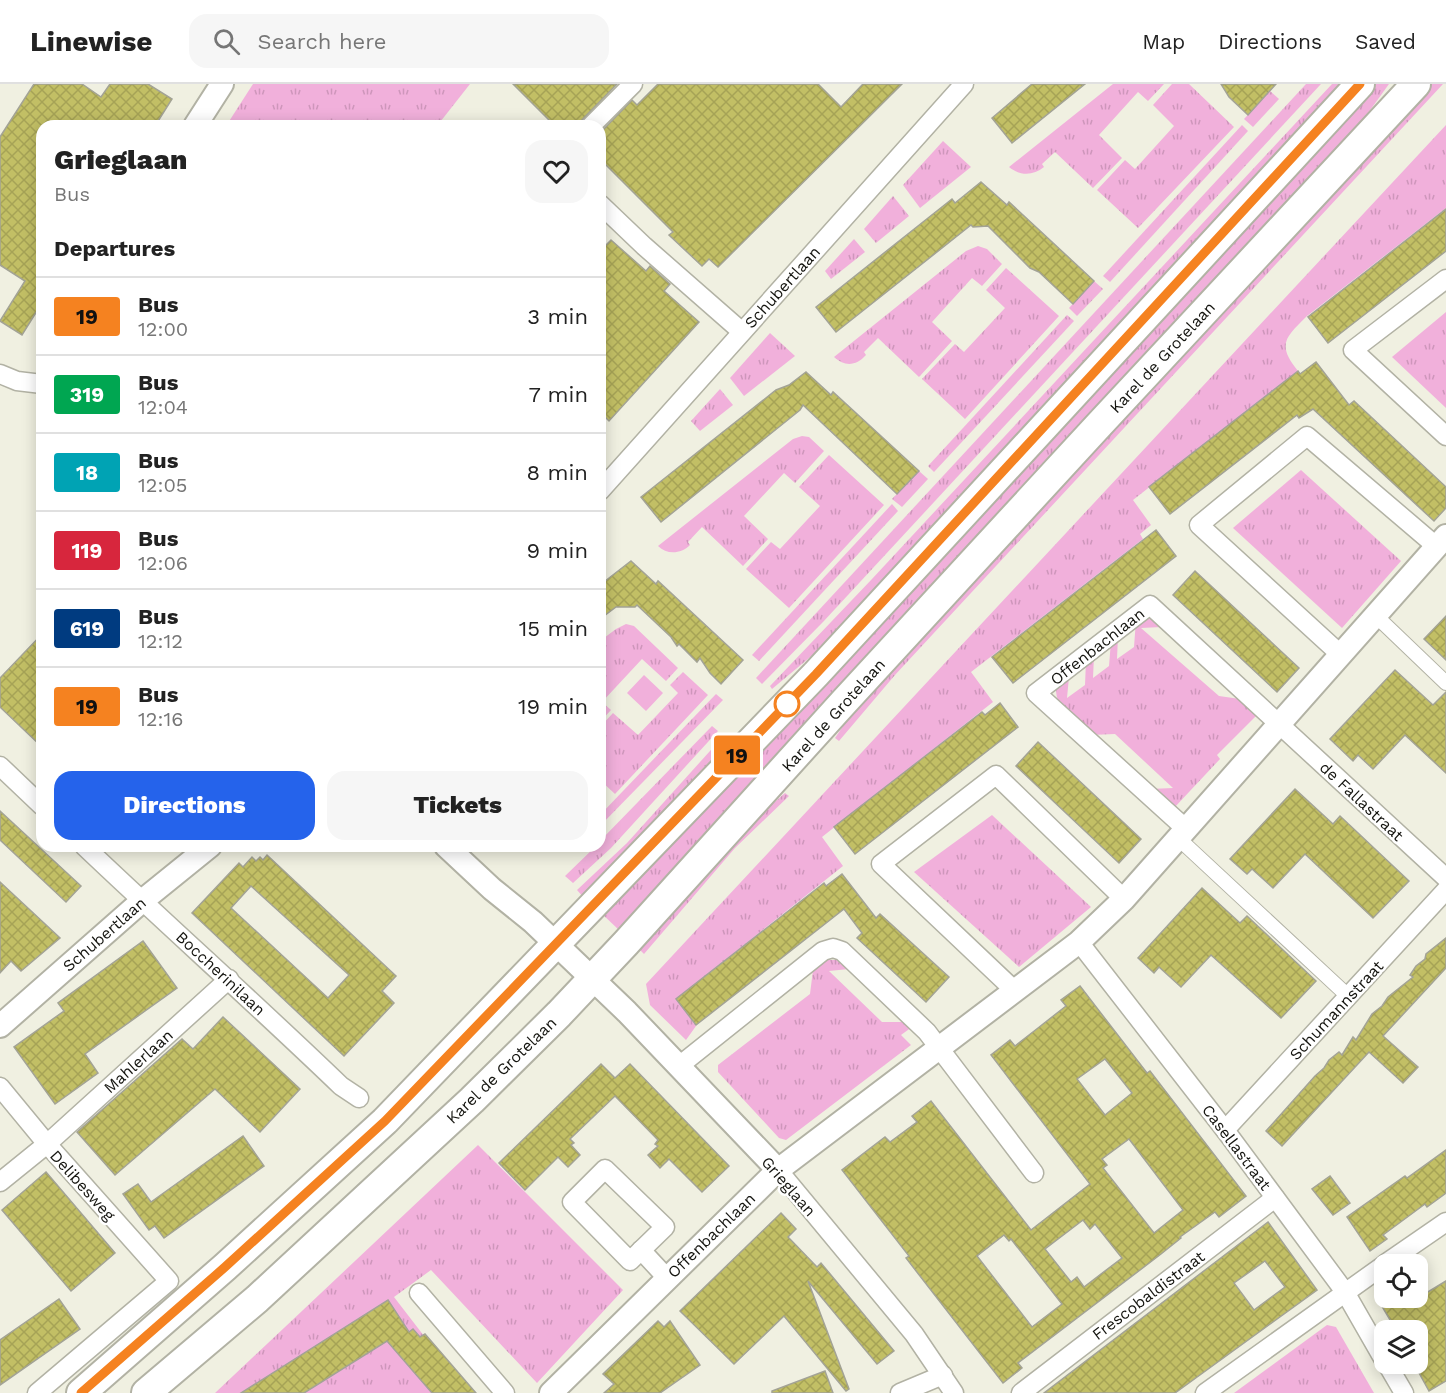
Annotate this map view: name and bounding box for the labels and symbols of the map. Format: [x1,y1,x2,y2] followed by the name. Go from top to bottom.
[741,242,824,332] street label: Schubertlaan
[1106,298,1219,417] street label: Karel de Grotelaan
[1046,604,1148,689] street label: Offenbachlaan
[778,655,889,776] street label: Karel de Grotelaan
[774,691,800,717] unlabelled marker
[710,736,764,774] line badge: 19
[1316,758,1408,845] street label: de Fallastraat
[59,893,150,976] street label: Schubertlaan
[172,927,269,1020] street label: Boccherinilaan
[1285,956,1388,1064] street label: Schumannstraat
[442,1013,560,1128] street label: Karel de Grotelaan
[100,1026,177,1097] street label: Mahlerlaan
[1198,1101,1275,1194] street label: Casellastraat
[46,1146,119,1225] street label: Delibesweg
[757,1153,820,1220] street label: Grieglaan
[664,1189,759,1282] street label: Offenbachlaan
[1088,1247,1208,1344] street label: Frescobaldistraat

